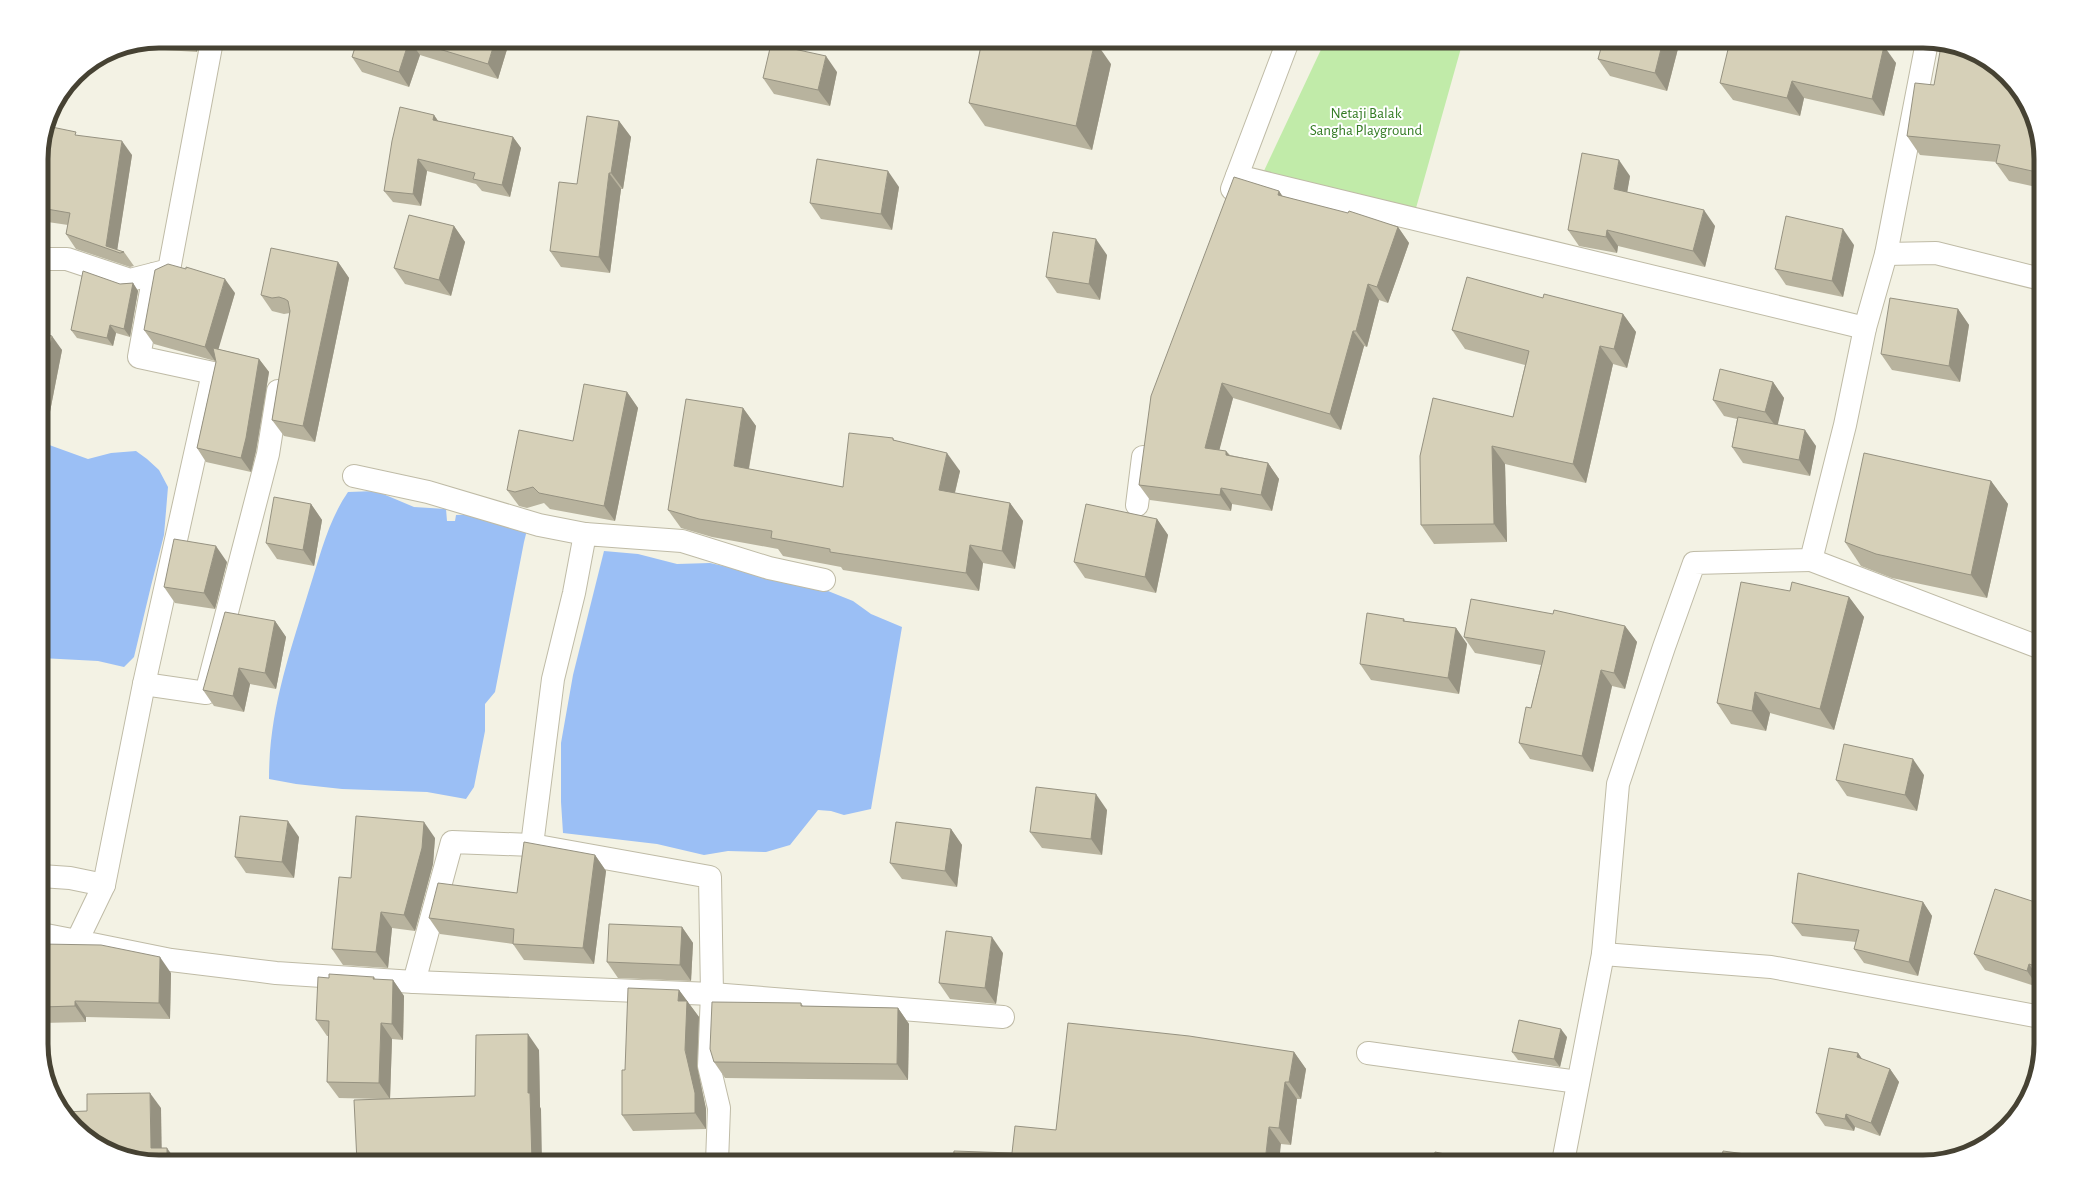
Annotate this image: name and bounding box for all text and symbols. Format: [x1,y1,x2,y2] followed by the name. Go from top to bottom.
[1310,106,1423,138] park label: Netaji Balak Sangha Playground

